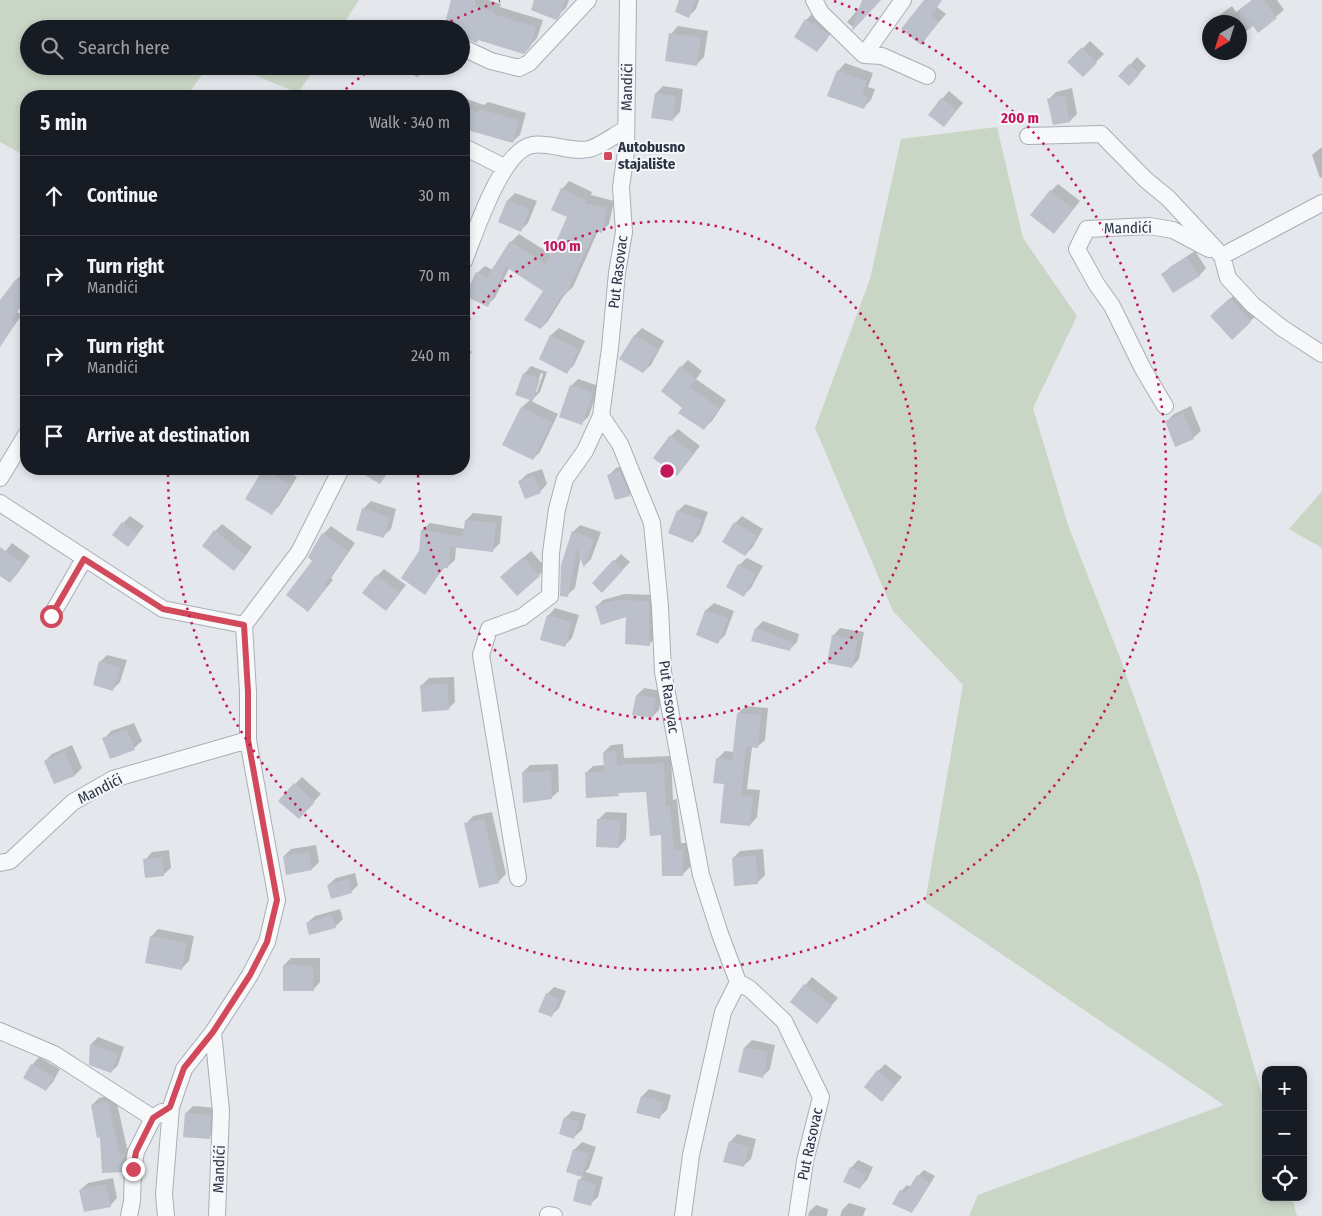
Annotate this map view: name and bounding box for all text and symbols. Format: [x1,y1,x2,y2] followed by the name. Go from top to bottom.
[1202,15,1247,60] north arrow
[20,20,470,75] search box
[38,34,66,62] icon: search
[78,36,170,59] text: Search here
[618,63,636,111] street label: Mandići
[1000,109,1039,127] text: 200 m
[40,110,87,136] text: 5 min
[369,113,450,132] text: Walk · 340 m
[617,138,685,173] place label: Autobusno stajalište
[602,150,614,162] marker: Autobusno stajalište
[40,182,68,210] icon: ahead
[87,184,158,207] text: Continue
[418,186,450,205] text: 30 m
[1104,219,1152,237] street label: Mandići
[605,234,631,310] street label: Put Rasovac
[543,237,581,255] text: 100 m
[87,255,164,278] text: Turn right
[40,262,68,290] icon: right
[419,266,450,285] text: 70 m
[87,278,138,297] text: Mandići
[87,335,164,358] text: Turn right
[40,342,68,370] icon: right
[411,346,450,365] text: 240 m
[87,358,138,377] text: Mandići
[40,422,68,450] icon: arrive
[87,424,250,447] text: Arrive at destination
[658,462,676,480] centre of rings
[40,605,63,628] route start
[655,659,683,735] street label: Put Rasovac
[75,770,125,808] street label: Mandići
[1262,1066,1307,1201] map controls
[1262,1066,1307,1111] button: +
[794,1106,827,1182] street label: Put Rasovac
[1262,1111,1307,1156] button: −
[209,1145,229,1193] street label: Mandići
[1262,1156,1307,1201] button: locate
[122,1158,145,1181] route end

